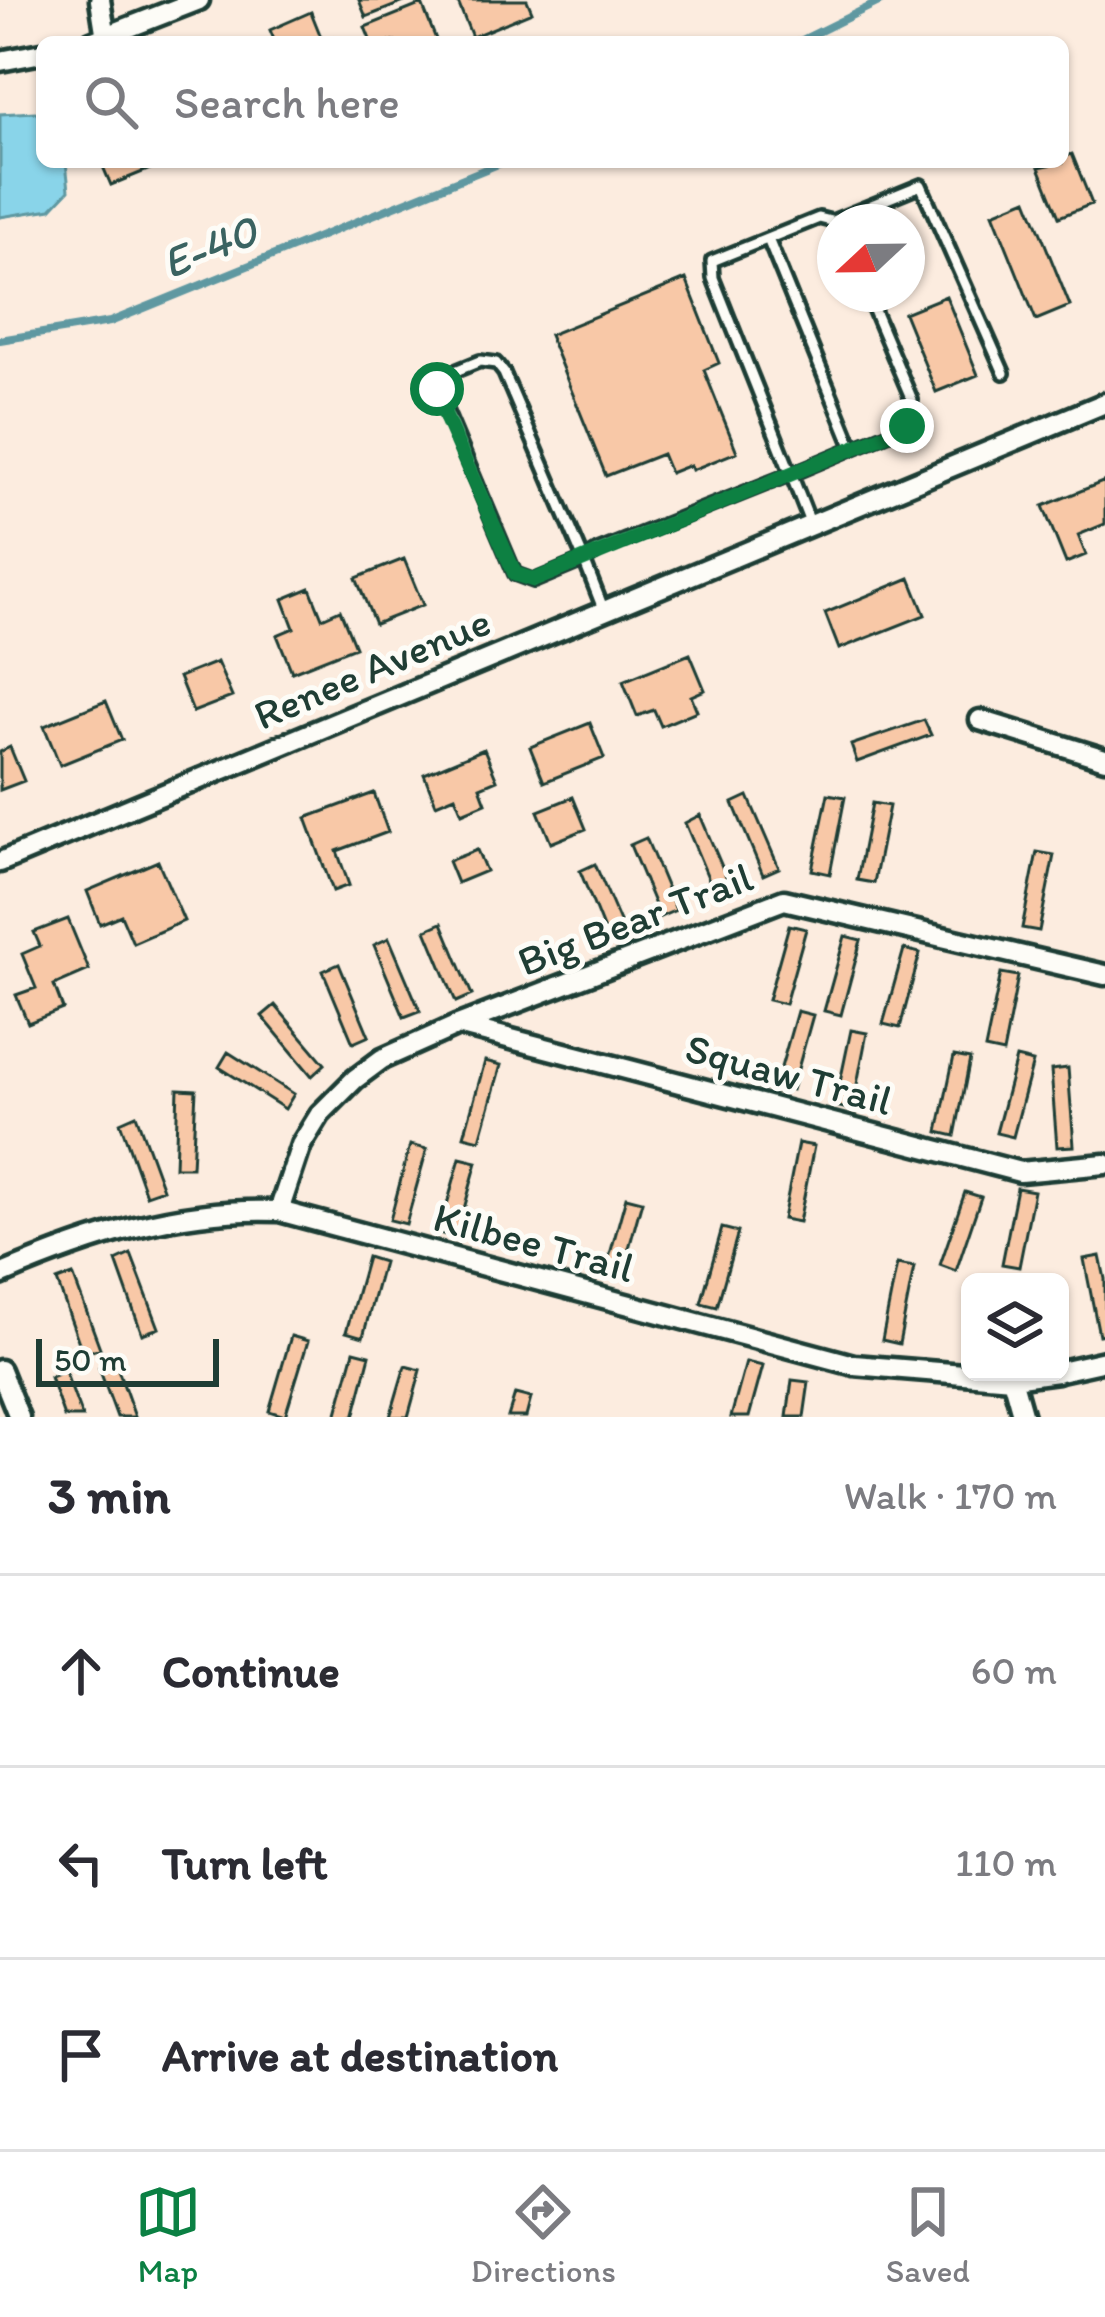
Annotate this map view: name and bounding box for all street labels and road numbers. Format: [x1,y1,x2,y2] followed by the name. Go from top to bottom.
[246,595,498,741] street label: Renee Avenue
[510,851,760,987] street label: Big Bear Trail
[680,1022,898,1126] street label: Squaw Trail
[428,1191,640,1293] street label: Kilbee Trail

